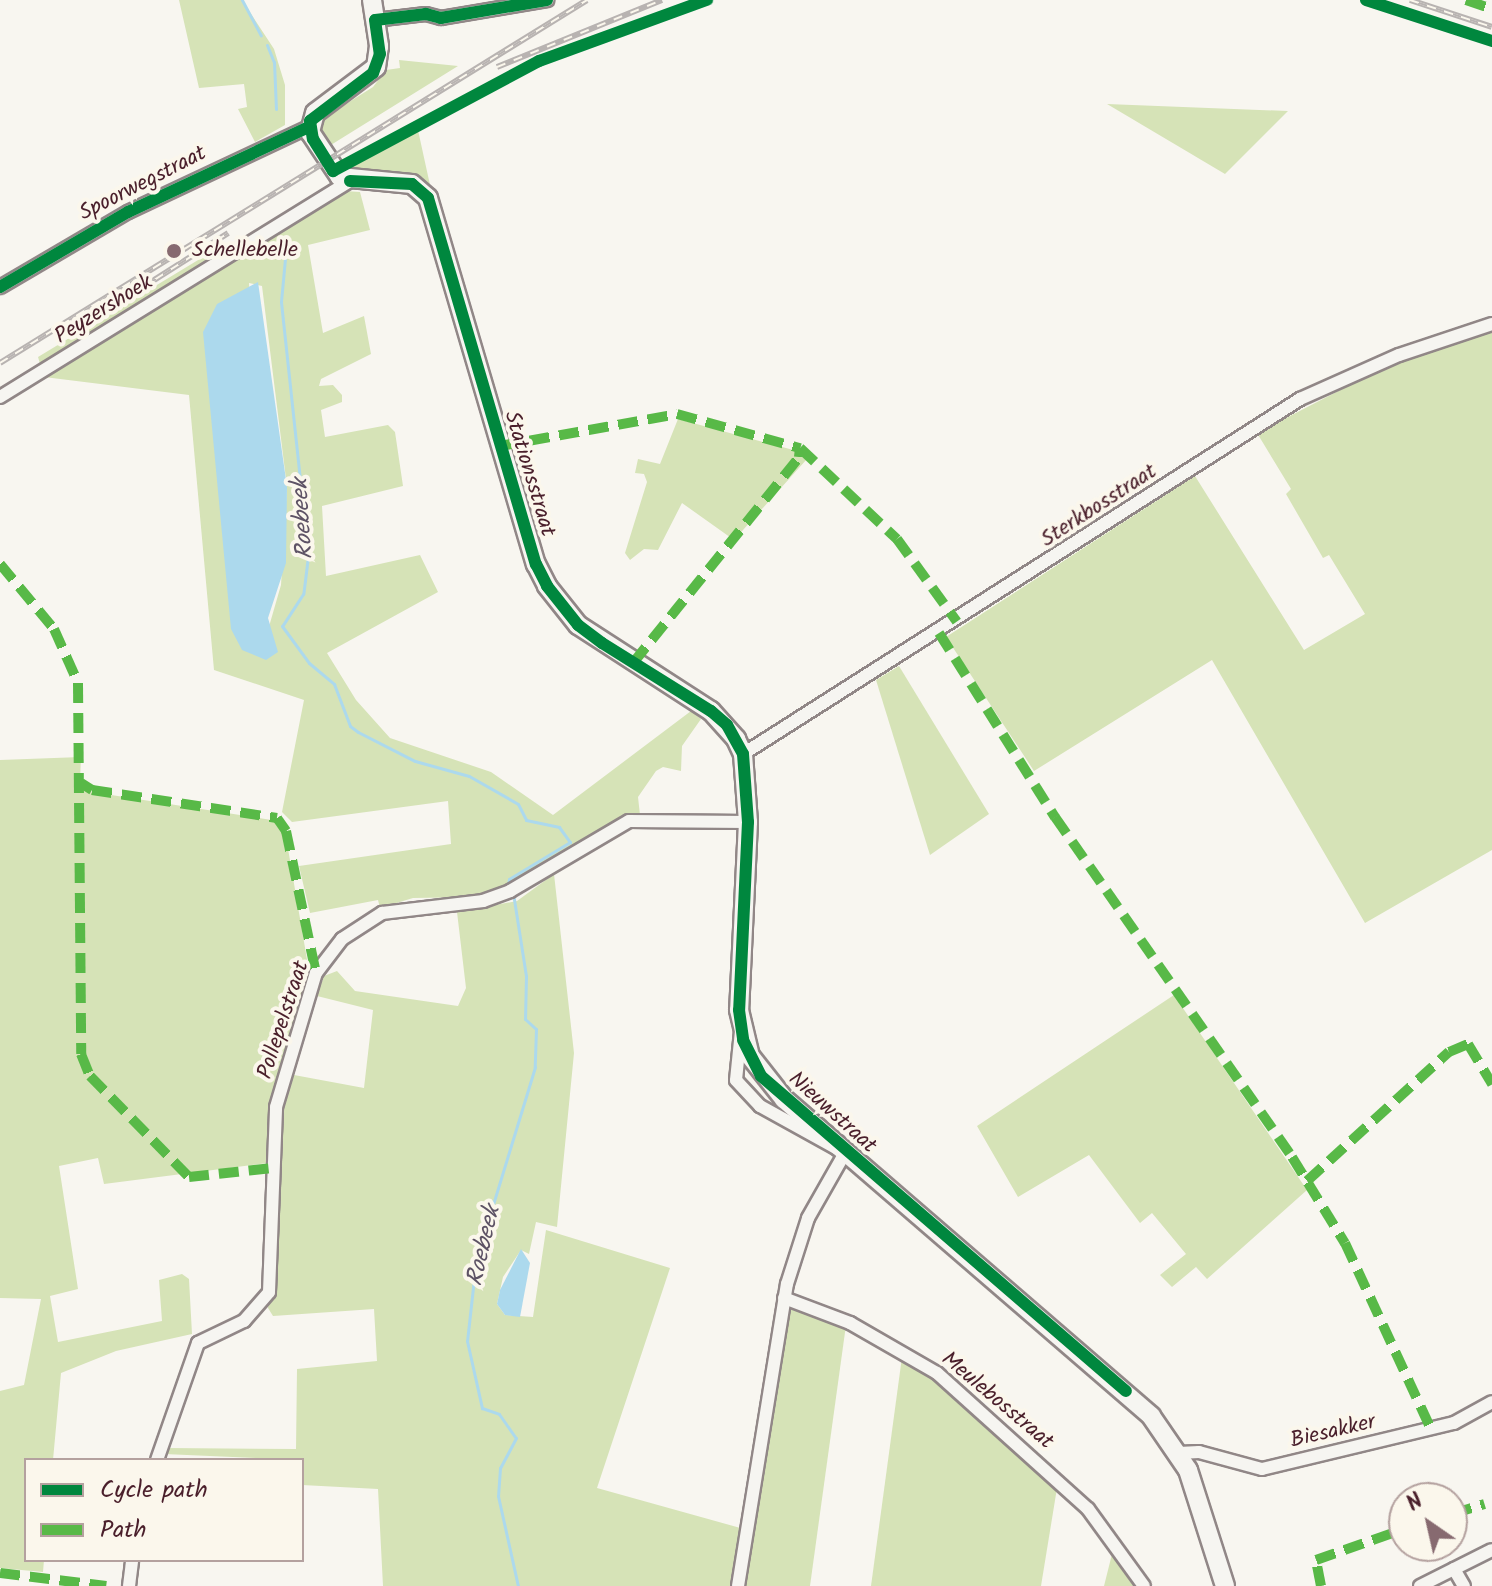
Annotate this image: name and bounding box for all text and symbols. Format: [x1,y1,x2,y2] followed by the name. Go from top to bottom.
[75,141,211,227] street label: Spoorwegstraat
[192,238,298,264] place label: Schellebelle
[163,240,185,262] marker: Schellebelle
[50,270,158,350] street label: Peyzershoek
[497,408,561,540] street label: Stationsstraat
[1036,459,1162,553] street label: Sterkbosstraat
[286,478,320,560] water label: Roebeek
[252,958,316,1082] street label: Pollepelstraat
[782,1066,882,1160] street label: Nieuwstraat
[461,1203,507,1289] water label: Roebeek
[936,1346,1058,1456] street label: Meulebosstraat
[1288,1409,1378,1455] street label: Biesakker
[24,1458,304,1562] legend
[100,1471,208,1510] text: Cycle path
[1388,1482,1468,1562] north arrow
[1400,1485,1431,1522] text: N
[100,1511,146,1550] text: Path

